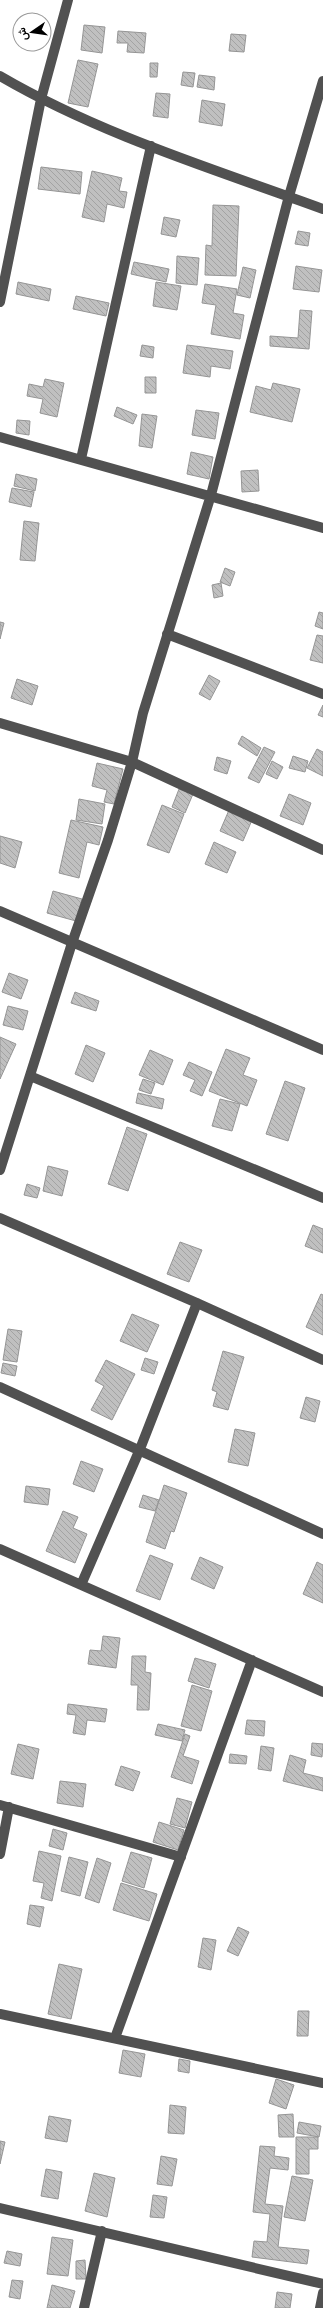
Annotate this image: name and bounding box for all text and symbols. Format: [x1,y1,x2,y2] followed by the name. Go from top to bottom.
[12,12,52,52] north arrow
[15,26,31,42] text: ش

